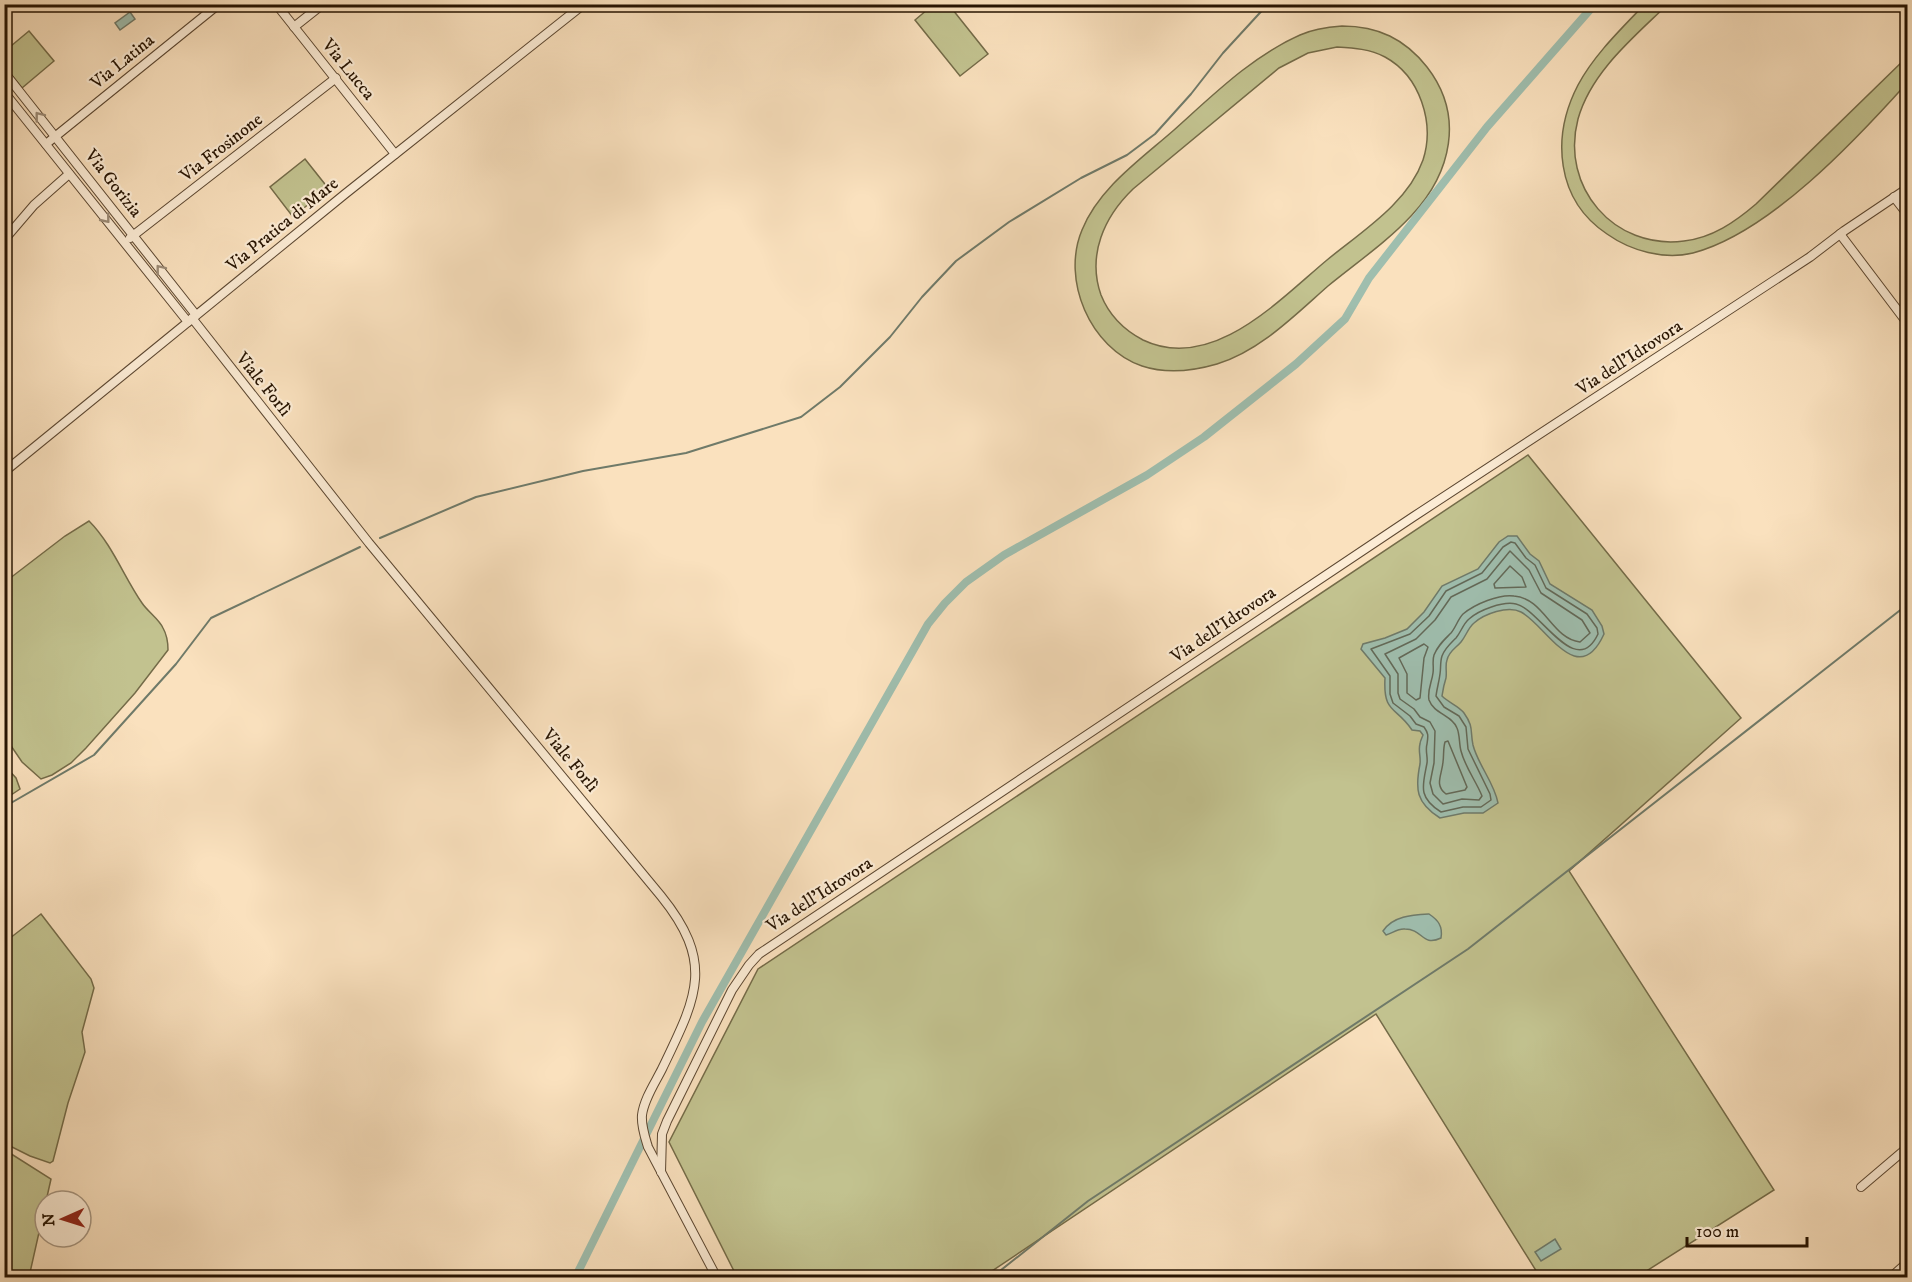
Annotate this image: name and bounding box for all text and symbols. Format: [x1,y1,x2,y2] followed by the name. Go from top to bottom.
[86,29,159,95] street label: Via Latina
[316,34,380,105] street label: Via Lucca
[175,109,267,187] street label: Via Frosinone
[36,111,47,122] one-way arrow
[79,144,147,222] street label: Via Gorizia
[221,173,343,277] street label: Via Pratica di Mare
[99,212,110,223] one-way arrow
[157,264,168,275] one-way arrow
[1572,315,1687,401] street label: Via dell'Idrovora
[230,347,296,421] street label: Viale Forlì
[1166,581,1280,669] street label: Via dell'Idrovora
[537,724,603,797] street label: Viale Forlì
[762,852,877,938] street label: Via dell'Idrovora
[33,1189,93,1249] north arrow
[1687,1210,1807,1248] scale bar
[39,1213,59,1227] text: N
[1696,1221,1739,1243] text: 100 m

